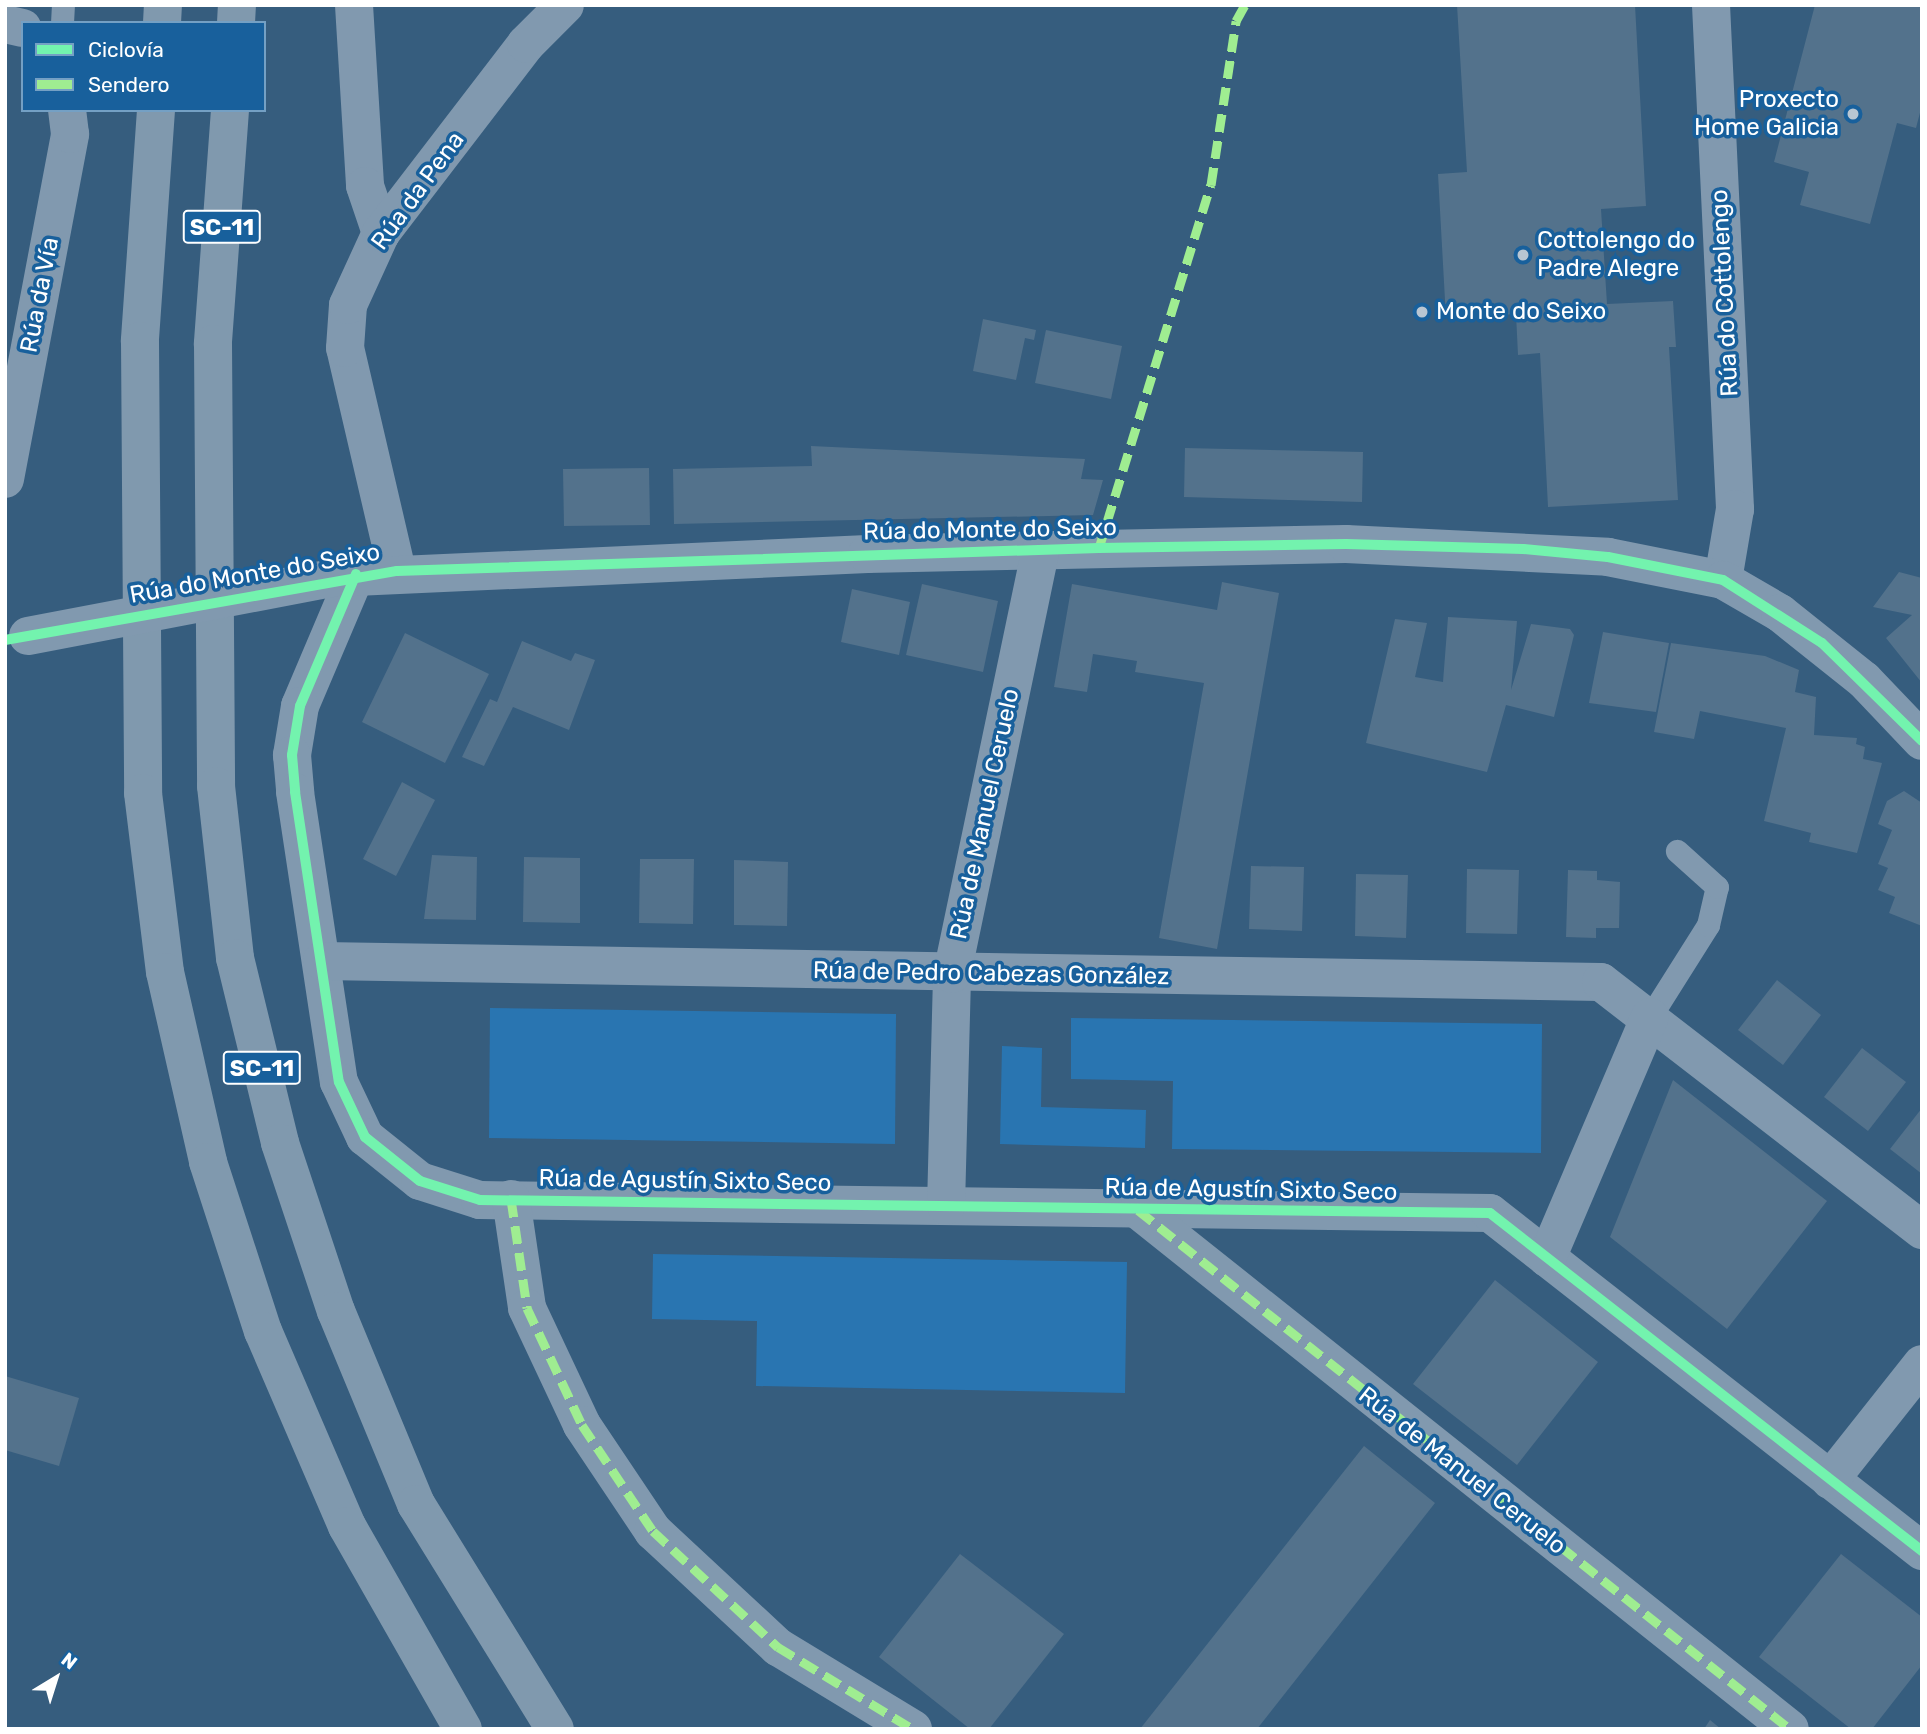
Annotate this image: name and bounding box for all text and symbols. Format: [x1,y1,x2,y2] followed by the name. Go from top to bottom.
[21,21,266,112] legend
[88,37,164,62] text: Ciclovía
[88,72,170,97] text: Sendero
[1694,86,1839,142] place label: Proxecto Home Galicia
[1845,106,1861,122] marker: Proxecto Home Galicia
[365,126,471,256] street label: Rúa da Pena
[1705,189,1745,397] street label: Rúa do Cottolengo
[182,208,262,246] road number: SC-11
[1537,227,1695,283] place label: Cottolengo do Padre Alegre
[15,235,65,355] street label: Rúa da Vía
[1515,247,1531,263] marker: Cottolengo do Padre Alegre
[1436,298,1606,326] place label: Monte do Seixo
[1414,304,1430,320] marker: Monte do Seixo
[863,513,1117,547] street label: Rúa do Monte do Seixo
[128,538,382,610] street label: Rúa do Monte do Seixo
[944,686,1026,942] street label: Rúa de Manuel Ceruelo
[813,956,1169,992] street label: Rúa de Pedro Cabezas González
[222,1049,302,1088] road number: SC-11
[538,1164,832,1198] street label: Rúa de Agustín Sixto Seco
[1104,1173,1398,1207] street label: Rúa de Agustín Sixto Seco
[1353,1381,1571,1561] street label: Rúa de Manuel Ceruelo
[21,1643,91,1713] north arrow
[57,1648,82,1674] text: N

